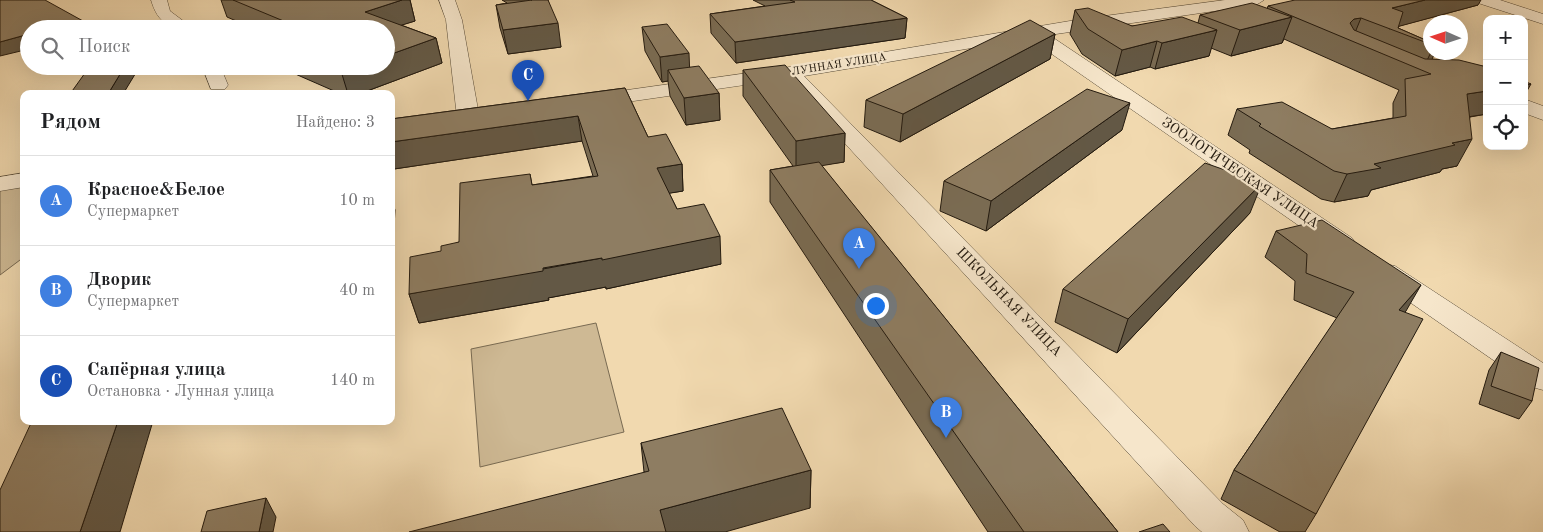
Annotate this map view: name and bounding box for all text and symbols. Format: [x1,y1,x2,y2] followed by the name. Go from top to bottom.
[1423,15,1468,60] north arrow
[1483,15,1528,150] map controls
[1483,15,1528,60] button: +
[20,20,395,75] search box
[38,34,66,62] icon: search
[78,38,130,57] text: Поиск
[791,52,888,78] street label: ЛУННАЯ УЛИЦА
[512,60,544,101] pin: C
[1483,60,1528,105] button: −
[1483,105,1528,150] button: locate
[40,112,101,133] text: Рядом
[296,115,375,131] text: Найдено: 3
[1159,115,1321,231] street label: ЗООЛОГИЧЕСКАЯ УЛИЦА
[87,181,225,200] text: Красное&Белое
[50,193,62,209] text: A
[339,193,375,209] text: 10 m
[87,204,179,220] text: Супермаркет
[843,228,875,269] pin: A
[954,245,1065,359] street label: ШКОЛЬНАЯ УЛИЦА
[87,271,151,290] text: Дворик
[50,283,62,299] text: B
[339,283,375,299] text: 40 m
[863,293,889,319] your location
[87,294,179,310] text: Супермаркет
[87,361,226,380] text: Сапёрная улица
[51,373,61,389] text: C
[330,373,375,389] text: 140 m
[87,384,275,400] text: Остановка · Лунная улица
[930,397,962,438] pin: B

